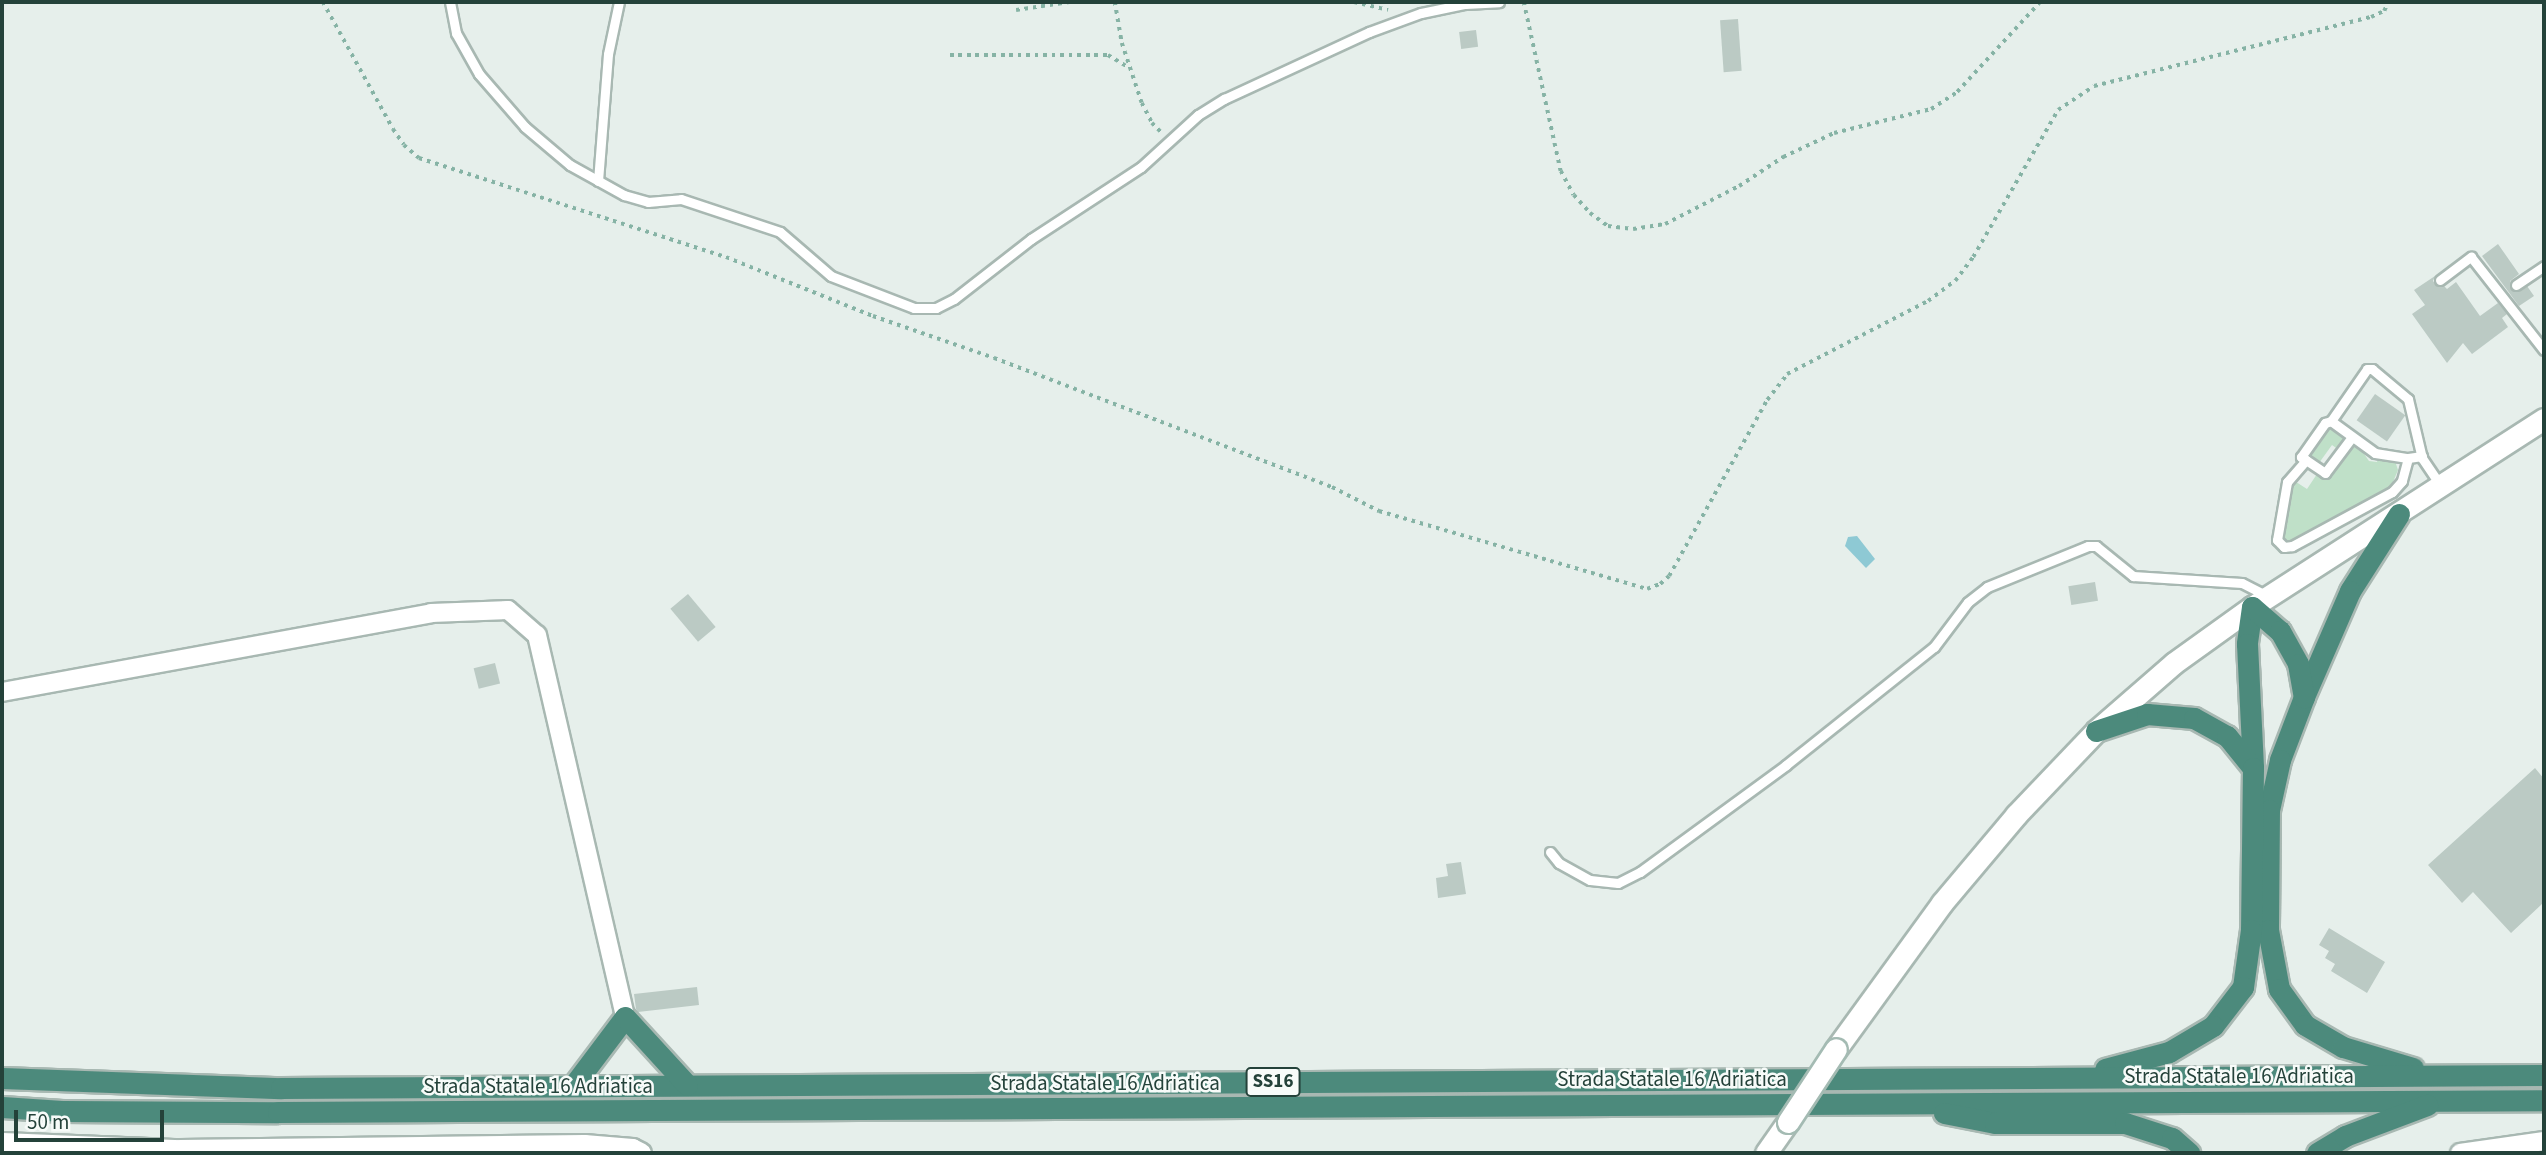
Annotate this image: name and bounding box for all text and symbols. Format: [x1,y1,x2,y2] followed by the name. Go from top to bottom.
[2124,1063,2354,1089] street label: Strada Statale 16 Adriatica
[1245,1066,1301,1098] road number: SS16
[1557,1066,1787,1092] street label: Strada Statale 16 Adriatica
[990,1070,1220,1096] street label: Strada Statale 16 Adriatica
[423,1073,653,1099] street label: Strada Statale 16 Adriatica
[18,1096,168,1140] scale bar
[27,1107,69,1137] text: 50 m

